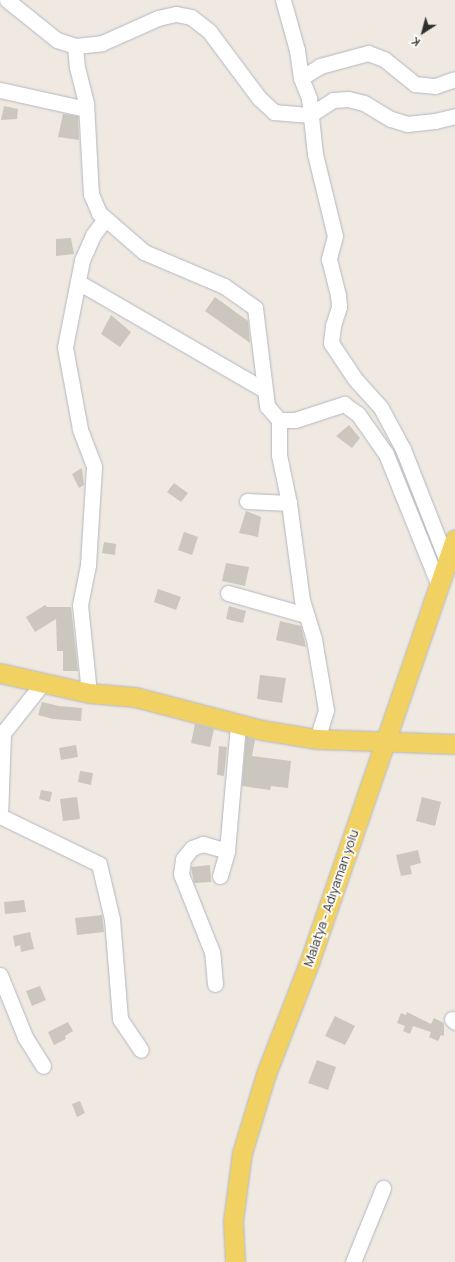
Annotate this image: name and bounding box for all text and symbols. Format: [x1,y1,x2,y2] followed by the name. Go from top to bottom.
[403,12,443,52] north arrow
[408,34,423,50] text: K
[300,827,362,969] street label: Malatya - Adıyaman yolu

